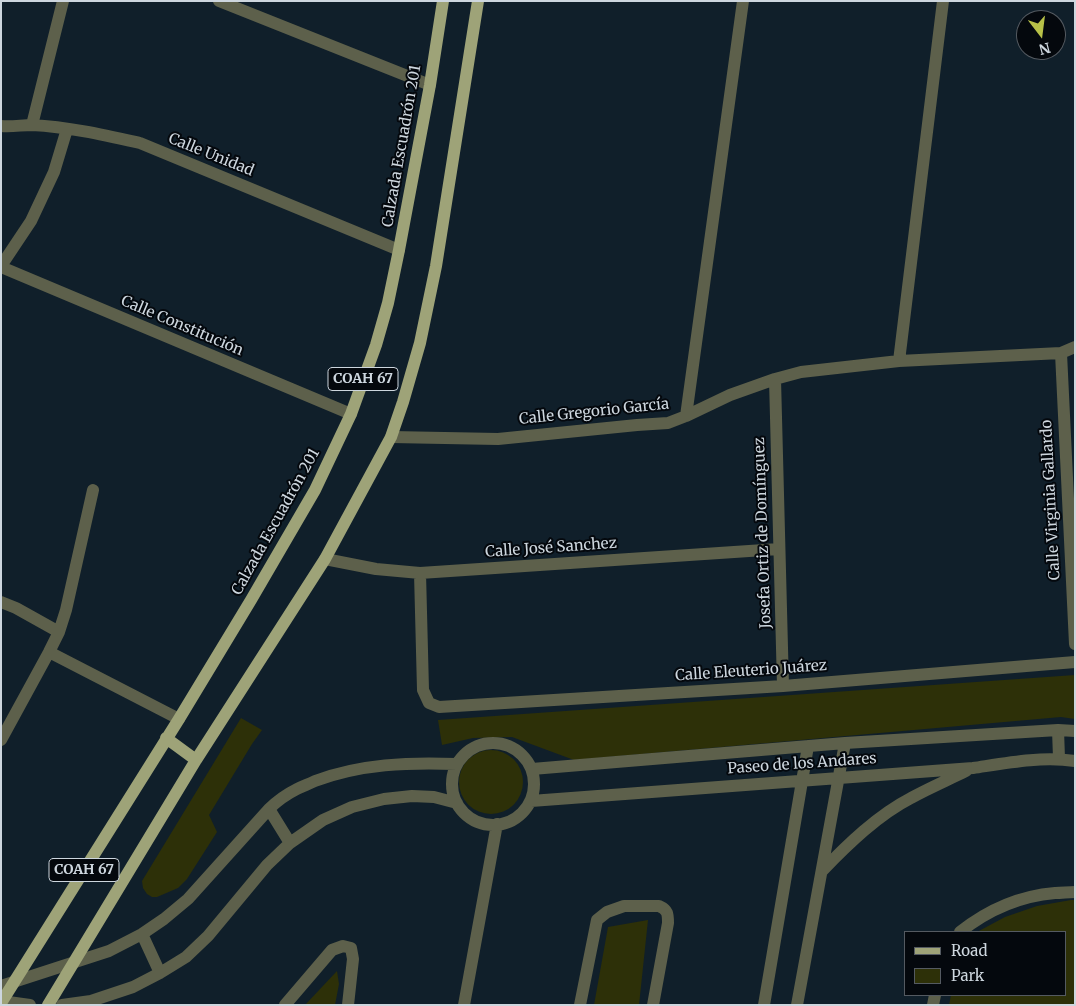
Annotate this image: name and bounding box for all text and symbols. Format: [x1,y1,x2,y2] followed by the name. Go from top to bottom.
[1016,10,1066,60] north arrow
[1037,38,1052,59] text: N
[379,63,425,229] street label: Calzada Escuadrón 201
[166,130,256,180] street label: Calle Unidad
[118,292,246,360] street label: Calle Constitución
[328,368,398,390] road number: COAH 67
[518,395,670,429] street label: Calle Gregorio García
[1038,419,1064,581] street label: Calle Virginia Gallardo
[751,437,775,629] street label: Josefa Ortiz de Domínguez
[228,446,324,598] street label: Calzada Escuadrón 201
[485,534,617,562] street label: Calle José Sanchez
[674,657,828,685] street label: Calle Eleuterio Juárez
[727,750,877,778] street label: Paseo de los Andares
[49,858,119,882] road number: COAH 67
[904,931,1066,996] legend
[951,941,987,960] text: Road
[951,966,984,985] text: Park

